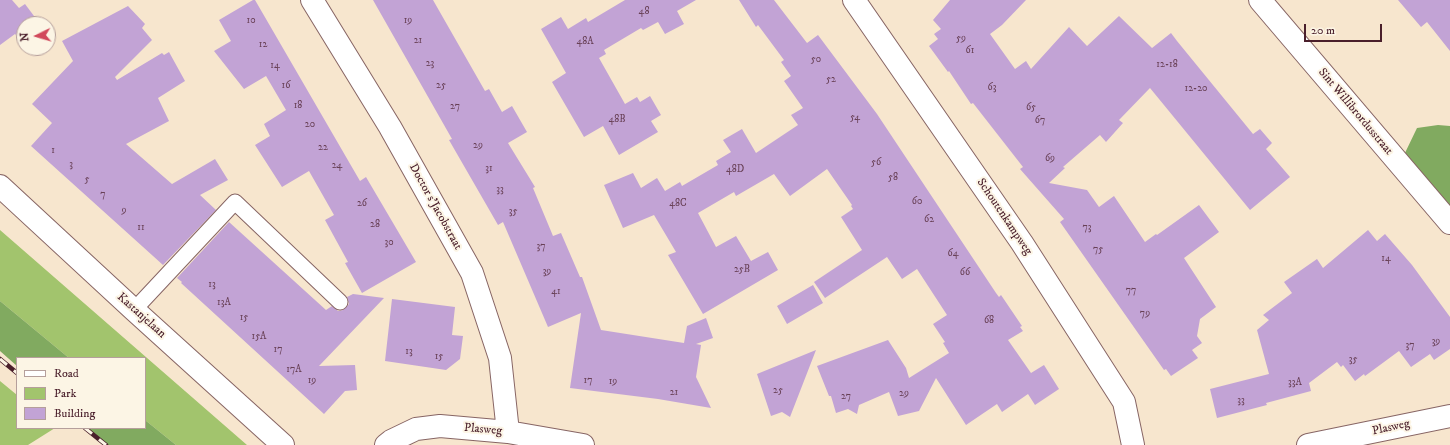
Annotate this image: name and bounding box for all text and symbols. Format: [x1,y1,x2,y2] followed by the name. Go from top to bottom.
[639,6,649,18] house number: 48
[246,15,256,27] house number: 10
[404,15,412,27] house number: 19
[16,16,56,56] north arrow
[1306,16,1384,42] scale bar
[1311,23,1335,38] text: 20 m
[18,32,32,42] text: N
[956,33,966,45] house number: 59
[414,35,422,47] house number: 21
[576,36,594,48] house number: 48A
[259,39,267,51] house number: 12
[966,45,974,57] house number: 61
[811,54,821,66] house number: 50
[426,58,434,70] house number: 23
[1156,59,1178,71] house number: 12-18
[270,60,280,72] house number: 14
[1315,66,1395,158] street label: Sint Willibrordusstraat
[826,74,836,86] house number: 52
[282,80,290,92] house number: 16
[436,80,446,92] house number: 25
[988,82,996,94] house number: 63
[1185,83,1207,95] house number: 12-20
[294,100,302,112] house number: 18
[450,101,460,113] house number: 27
[1026,102,1036,114] house number: 65
[850,112,860,124] house number: 54
[608,114,626,126] house number: 48B
[1035,115,1045,127] house number: 67
[305,119,315,131] house number: 20
[473,140,483,152] house number: 29
[318,142,328,154] house number: 22
[51,145,55,157] house number: 1
[1045,153,1055,165] house number: 69
[871,157,881,169] house number: 56
[69,159,73,171] house number: 3
[332,160,342,172] house number: 24
[405,161,465,253] street label: Doctor s'Jacobstraat
[485,163,493,175] house number: 31
[726,164,744,176] house number: 48D
[888,172,898,184] house number: 58
[85,174,89,186] house number: 5
[973,176,1035,258] street label: Schoutenkampweg
[496,184,504,196] house number: 33
[100,189,106,201] house number: 7
[912,196,922,208] house number: 60
[357,198,367,210] house number: 26
[669,198,687,210] house number: 48C
[122,205,126,217] house number: 9
[509,206,517,218] house number: 35
[924,214,934,226] house number: 62
[370,219,380,231] house number: 28
[137,222,145,234] house number: 11
[1083,222,1091,234] house number: 73
[384,237,394,249] house number: 30
[537,241,545,253] house number: 37
[1093,244,1103,256] house number: 75
[948,248,958,260] house number: 64
[1381,253,1391,265] house number: 14
[734,264,750,276] house number: 25B
[543,266,551,278] house number: 39
[960,267,970,279] house number: 66
[208,279,216,291] house number: 13
[1126,285,1136,297] house number: 77
[551,286,561,298] house number: 41
[114,290,168,342] street label: Kastanjelaan
[217,297,231,309] house number: 13A
[1140,308,1150,320] house number: 79
[240,312,248,324] house number: 15
[984,315,994,327] house number: 68
[252,331,266,343] house number: 15A
[1432,336,1440,348] house number: 39
[1406,340,1414,352] house number: 37
[274,344,282,356] house number: 17
[405,346,413,358] house number: 13
[435,351,443,363] house number: 15
[1349,354,1357,366] house number: 35
[16,357,146,429] legend
[286,364,302,376] house number: 17A
[54,366,79,381] text: Road
[308,375,316,387] house number: 19
[584,375,592,387] house number: 17
[609,376,617,388] house number: 19
[1288,377,1302,389] house number: 33A
[773,385,783,397] house number: 25
[54,386,76,401] text: Park
[670,387,678,399] house number: 21
[899,388,909,400] house number: 29
[841,391,851,403] house number: 27
[1237,395,1245,407] house number: 33
[54,406,95,421] text: Building
[1371,417,1411,439] street label: Plasweg
[463,421,503,439] street label: Plasweg

